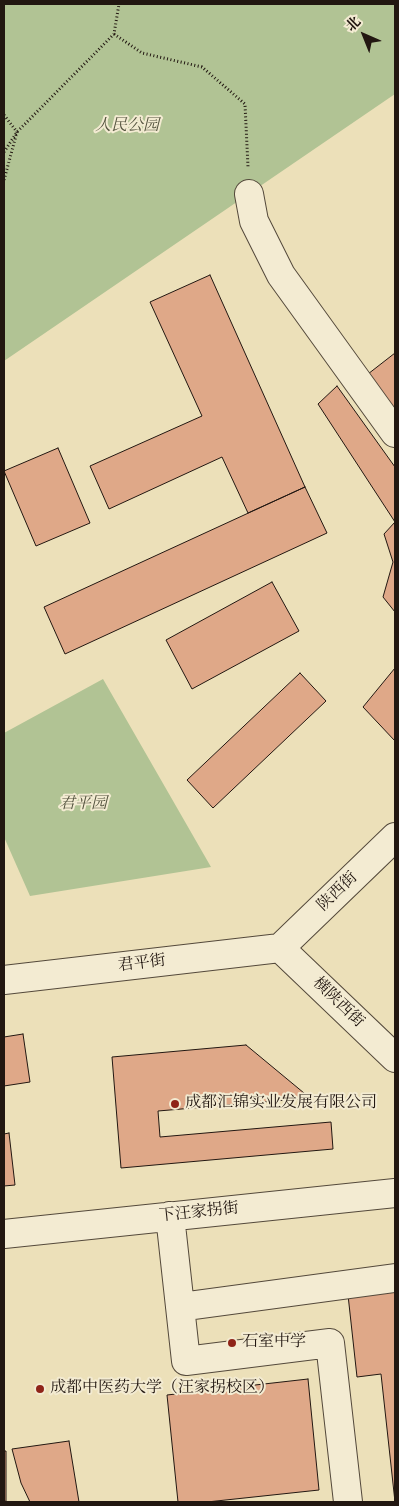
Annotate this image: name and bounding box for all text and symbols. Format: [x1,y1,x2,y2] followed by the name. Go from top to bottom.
[339,10,389,60] north arrow
[342,13,364,35] text: 北
[95,117,159,137] park label: 人民公园
[59,795,107,815] park label: 君平园
[314,868,362,916] street label: 陕西街
[117,952,167,976] street label: 君平街
[308,974,368,1032] street label: 横陕西街
[185,1094,377,1114] place label: 成都汇锦实业发展有限公司
[169,1098,181,1110] marker: 成都汇锦实业发展有限公司
[158,1199,240,1227] street label: 下汪家拐街
[242,1333,306,1353] place label: 石室中学
[226,1337,238,1349] marker: 石室中学
[50,1379,274,1399] place label: 成都中医药大学（汪家拐校区）
[34,1383,46,1395] marker: 成都中医药大学（汪家拐校区）

